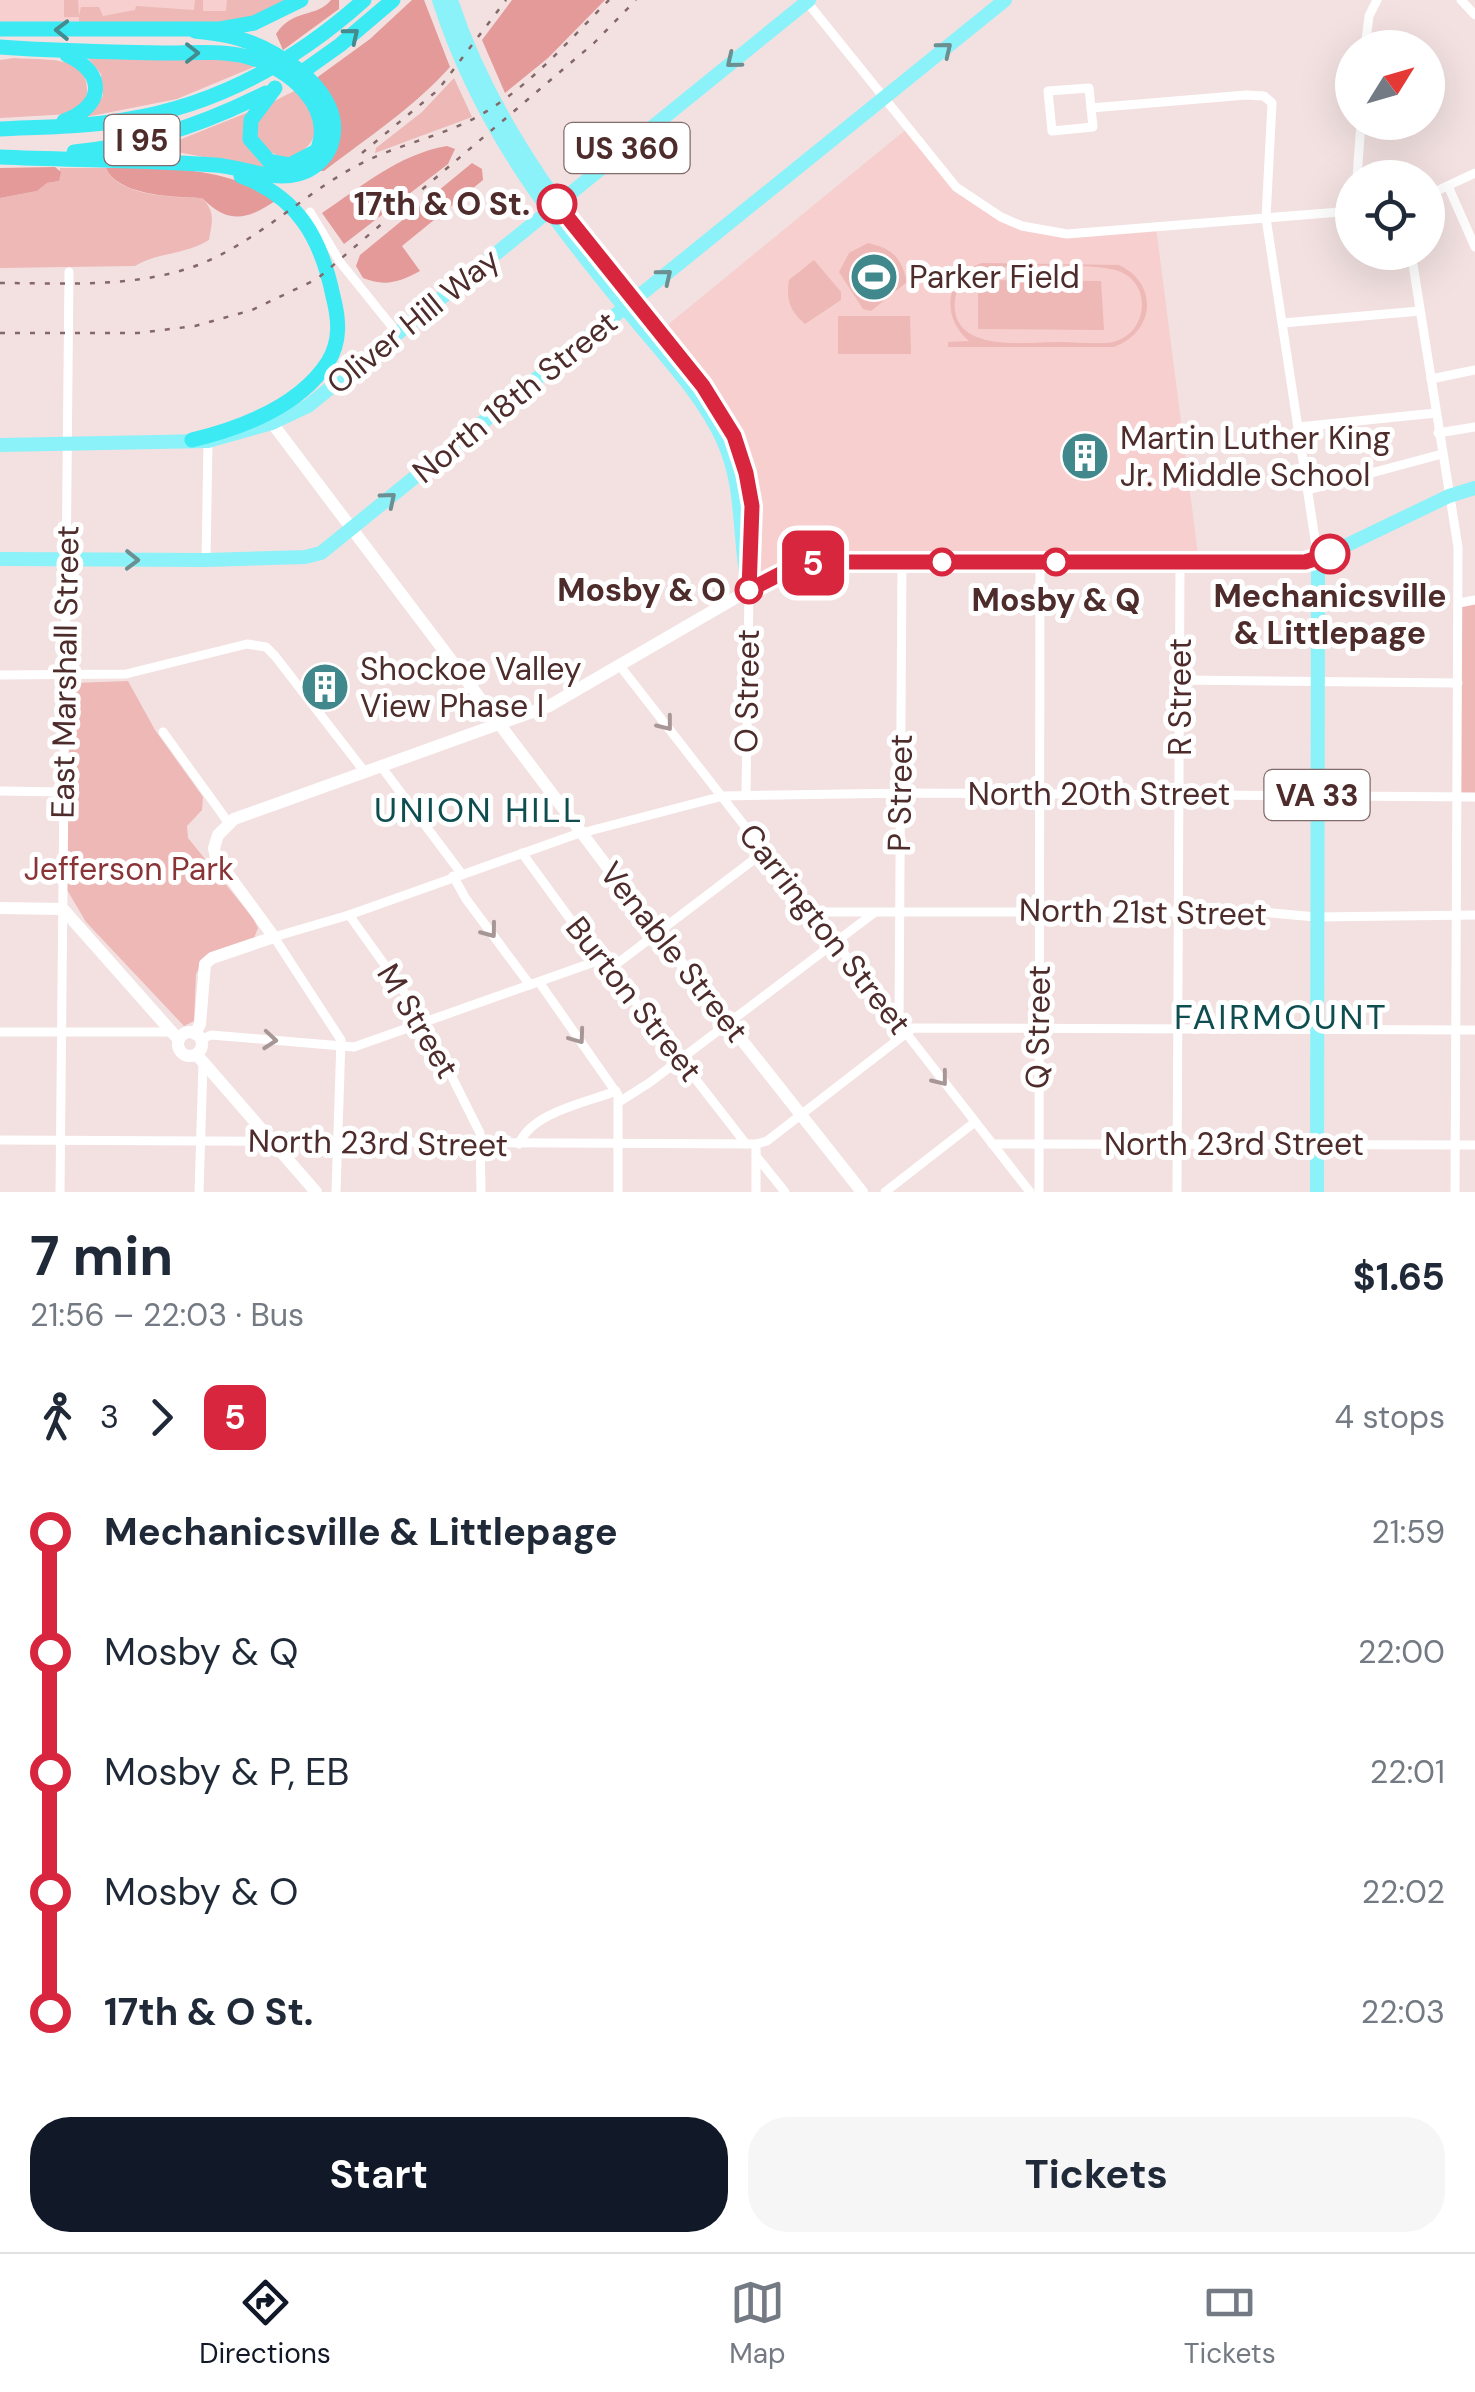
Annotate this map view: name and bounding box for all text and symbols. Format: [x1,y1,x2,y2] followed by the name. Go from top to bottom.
[54,19,70,40] one-way arrow
[341,29,359,47] one-way arrow
[1335,30,1445,140] north arrow
[1335,30,1445,270] map controls
[186,42,201,64] one-way arrow
[934,43,952,61] one-way arrow
[726,49,744,67] one-way arrow
[104,115,180,165] road number: I 95
[564,123,690,173] road number: US 360
[1335,160,1445,270] button: locate
[354,183,530,225] place label: 17th & O St.
[538,185,576,223] marker: 17th & O St.
[318,238,508,404] street label: Oliver Hill Way
[848,251,900,303] sports icon: Parker Field
[909,256,1080,298] place label: Parker Field
[653,270,671,288] one-way arrow
[404,301,626,493] street label: North 18th Street
[1120,417,1391,496] place label: Martin Luther King Jr. Middle School
[1059,430,1111,482] building icon: Martin Luther King Jr. Middle School
[378,493,396,511] one-way arrow
[41,525,89,819] street label: East Marshall Street
[780,530,846,596] line badge: 5
[1311,535,1349,573] marker: Mechanicsville & Littlepage
[802,540,824,586] text: 5
[125,549,141,570] one-way arrow
[929,549,955,575] unlabelled marker
[1043,549,1069,575] marker: Mosby & Q
[557,569,726,611] place label: Mosby & O
[1214,575,1447,654] place label: Mechanicsville & Littlepage
[736,577,762,603] marker: Mosby & O
[972,579,1140,621] place label: Mosby & Q
[725,629,769,753] street label: O Street
[1159,638,1201,756] street label: R Street
[360,648,582,727] place label: Shockoe Valley View Phase I
[299,661,351,713] building icon: Shockoe Valley View Phase I
[654,712,672,730] one-way arrow
[878,734,922,852] street label: P Street
[1264,770,1370,820] road number: VA 33
[968,773,1230,815] street label: North 20th Street
[374,787,584,833] district label: UNION HILL
[729,815,921,1043] street label: Carrington Street
[24,848,234,890] park label: Jefferson Park
[590,853,758,1051] street label: Venable Street
[1019,889,1267,935] street label: North 21st Street
[556,908,712,1090] street label: Burton Street
[479,920,496,938] one-way arrow
[368,956,468,1086] street label: M Street
[1016,965,1060,1089] street label: Q Street
[1174,994,1388,1040] district label: FAIRMOUNT
[565,1025,584,1044] one-way arrow
[263,1029,279,1051] one-way arrow
[930,1067,947,1085] one-way arrow
[248,1120,508,1166] street label: North 23rd Street
[1104,1123,1364,1165] street label: North 23rd Street
[30,1220,173,1292] text: 7 min
[1353,1252,1445,1302] text: $1.65
[30,1294,304,1336] text: 21:56 – 22:03 · Bus
[30,1390,85,1445] icon: walk
[134,1390,189,1445] icon: forward
[224,1394,246,1440] text: 5
[100,1396,119,1438] text: 3
[1335,1396,1445,1438] text: 4 stops
[104,1507,618,1557] text: Mechanicsville & Littlepage
[1371,1511,1445,1553] text: 21:59
[104,1627,299,1677] text: Mosby & Q
[1358,1631,1445,1673] text: 22:00
[104,1747,349,1797] text: Mosby & P, EB
[1370,1751,1445,1793] text: 22:01
[104,1867,299,1917] text: Mosby & O
[1362,1871,1445,1913] text: 22:02
[104,1987,313,2037] text: 17th & O St.
[1361,1991,1445,2033] text: 22:03
[30,2117,728,2232] button: Start
[748,2117,1445,2232] button: Tickets
[199,2275,331,2372] tab: Directions
[729,2275,786,2372] tab: Map
[1184,2275,1276,2372] tab: Tickets

